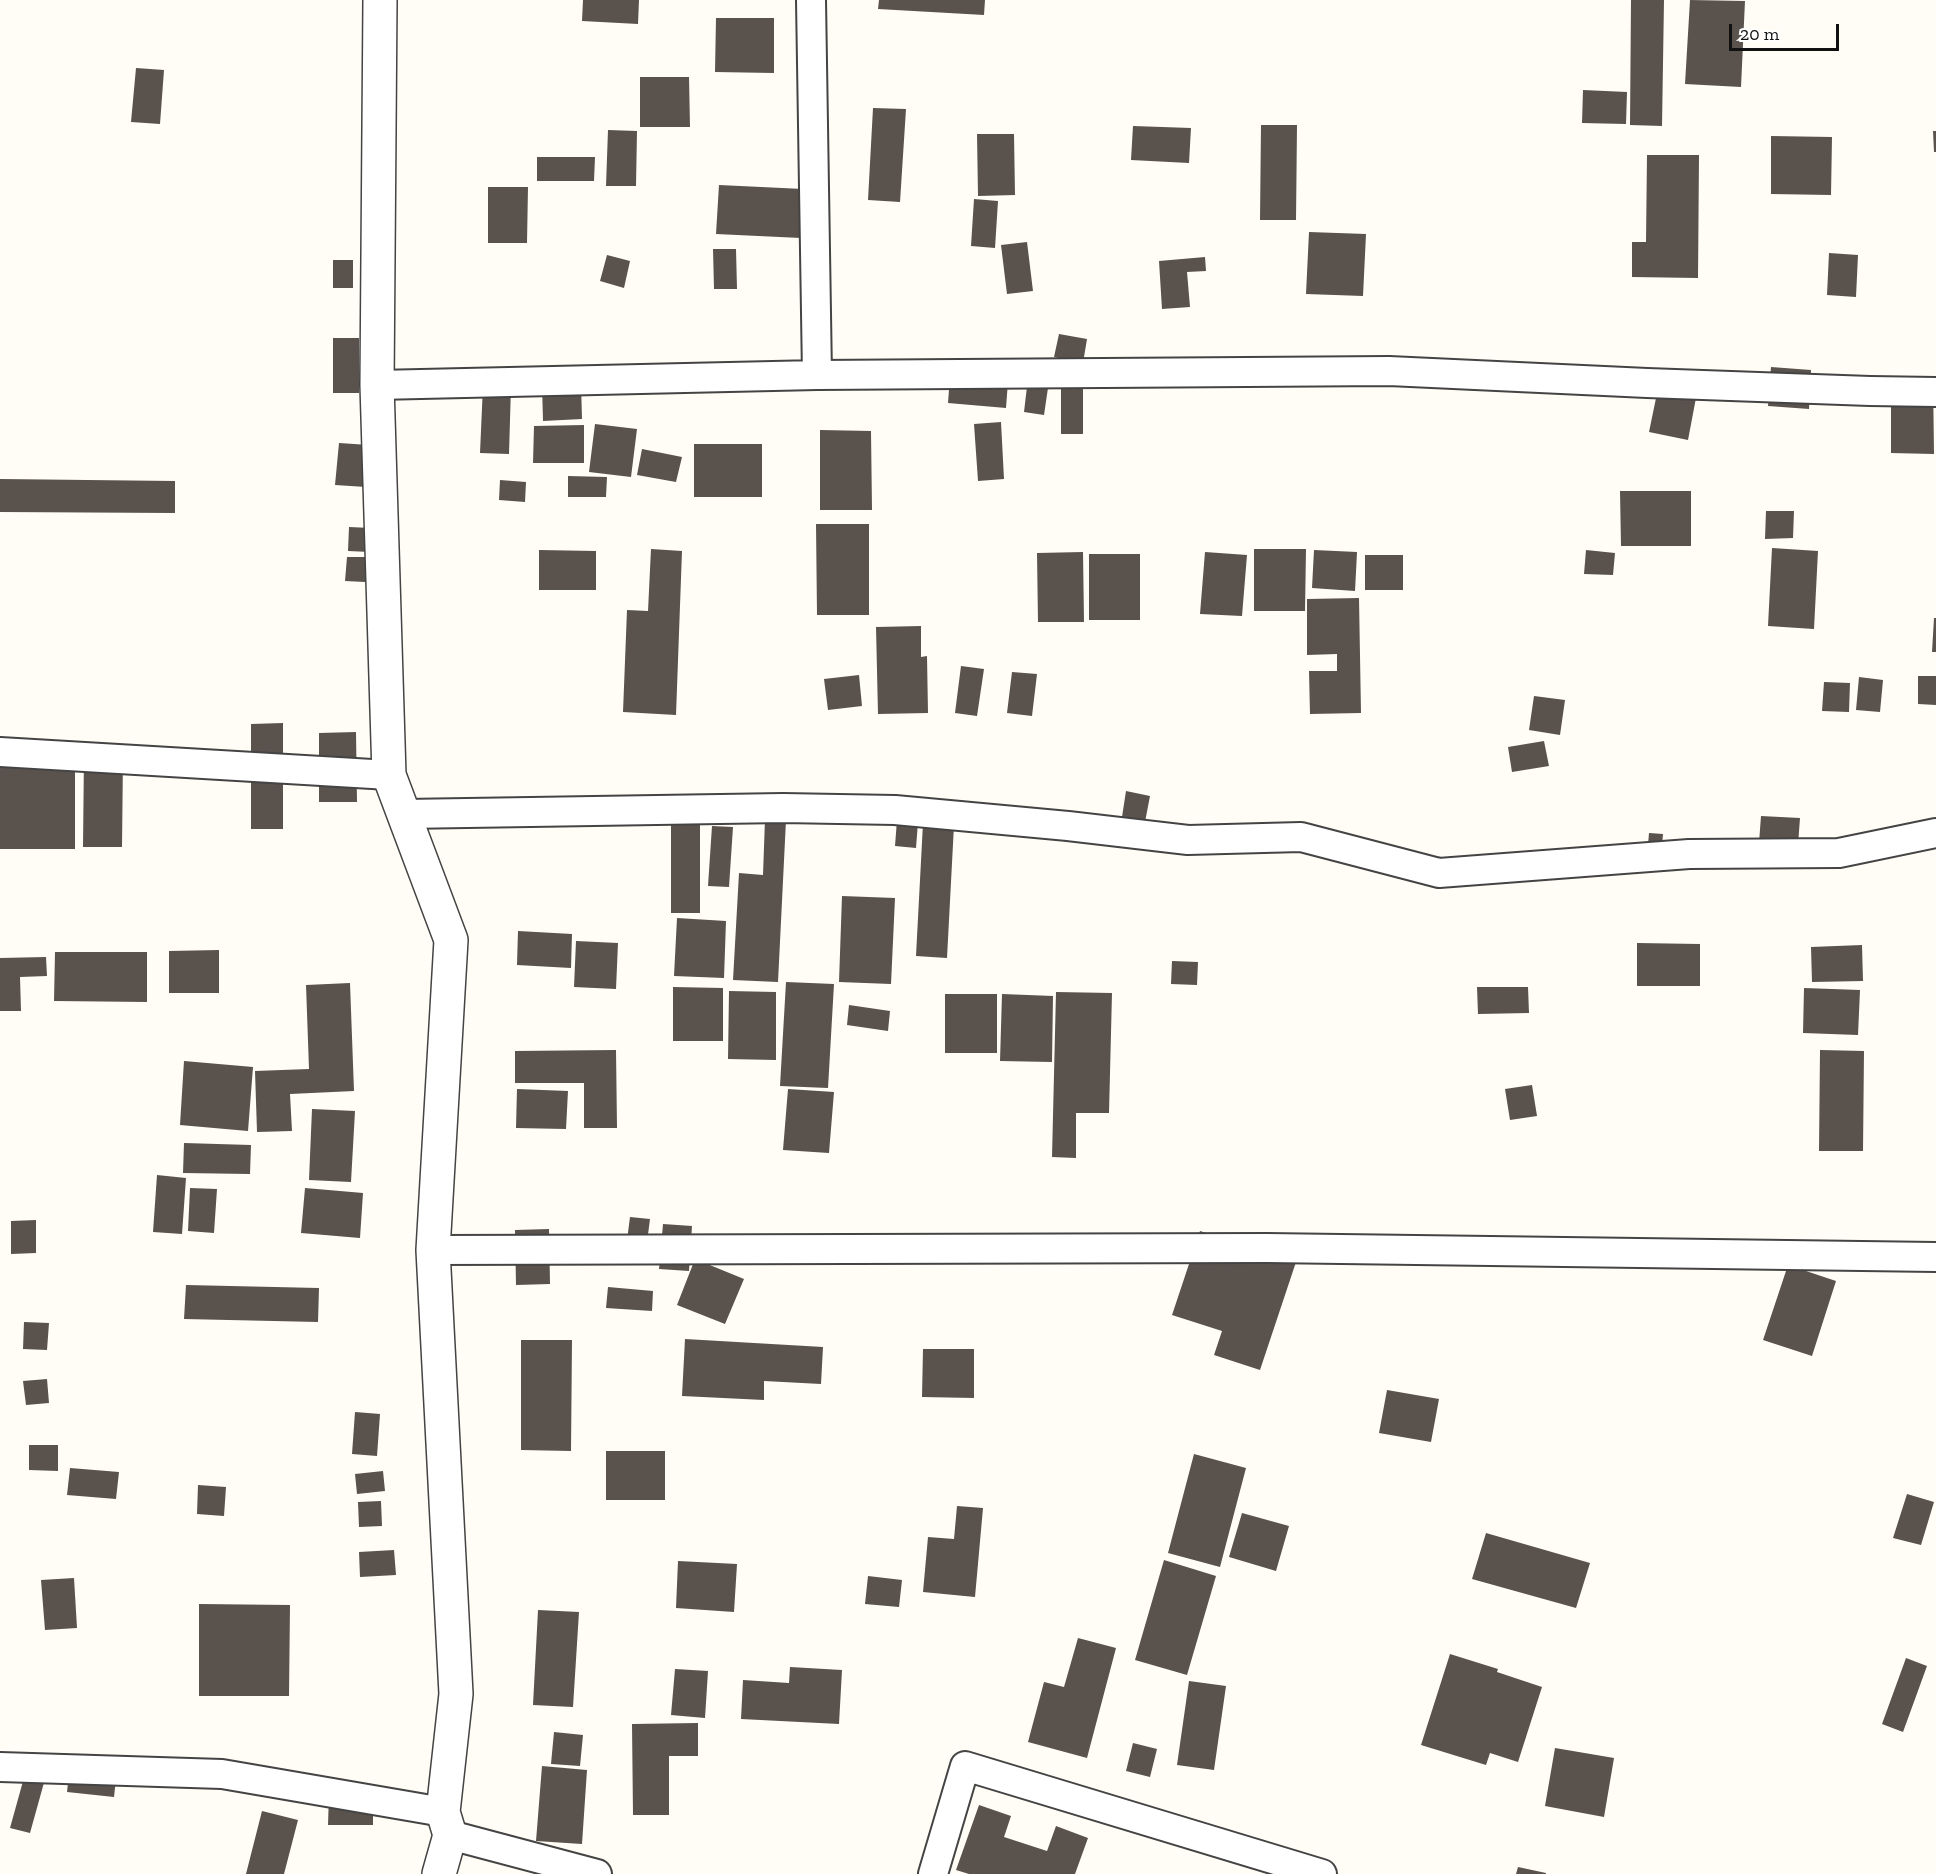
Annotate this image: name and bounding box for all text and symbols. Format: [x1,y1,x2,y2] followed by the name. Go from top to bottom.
[1732,12,1842,50] scale bar
[1740,23,1779,45] text: 20 m

